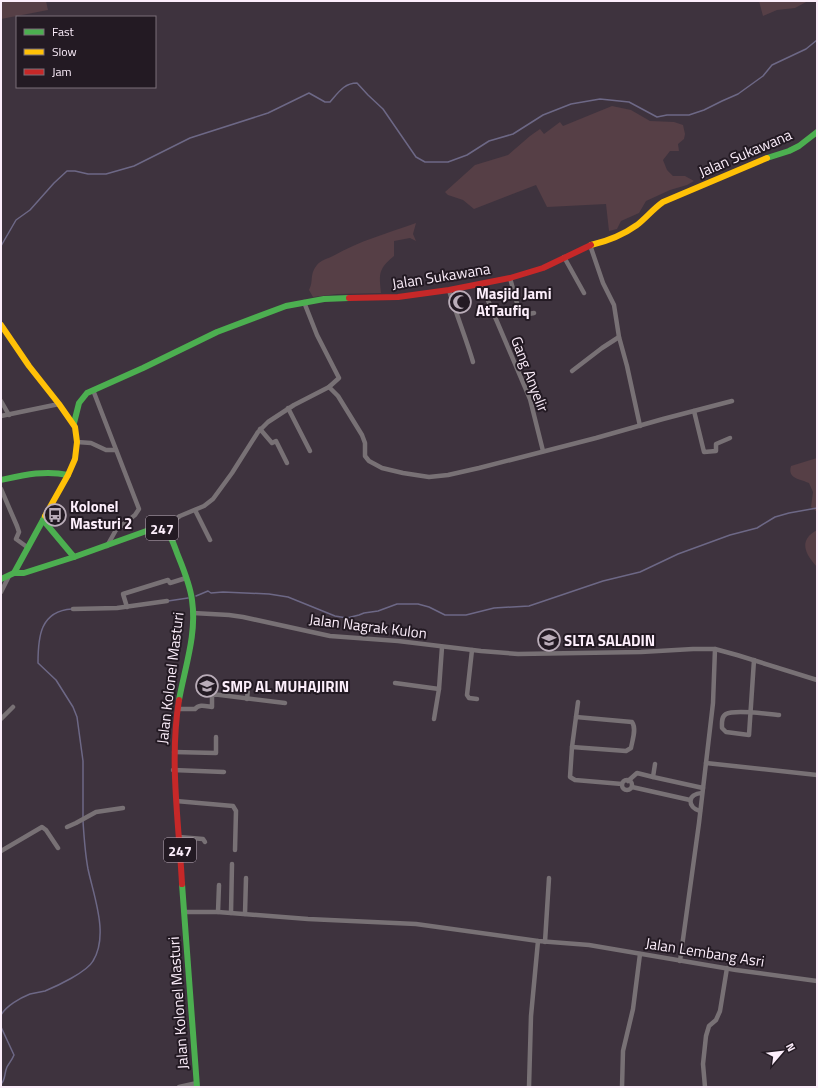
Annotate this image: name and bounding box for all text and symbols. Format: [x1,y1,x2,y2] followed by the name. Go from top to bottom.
[16,16,156,88] legend
[52,22,75,41] text: Fast
[52,42,77,61] text: Slow
[52,62,72,81] text: Jam
[695,123,796,183] street label: Jalan Sukawana
[390,257,492,295] street label: Jalan Sukawana
[476,282,552,322] place label: Masjid Jami AtTaufiq
[447,289,473,315] mosque icon: Masjid Jami AtTaufiq
[505,333,555,415] street label: Gang Anyelir
[70,495,133,535] place label: Kolonel Masturi 2
[42,502,68,528] bus stop icon: Kolonel Masturi 2
[146,516,178,540] road number: 247
[308,607,428,645] street label: Jalan Nagrak Kulon
[150,611,190,745] street label: Jalan Kolonel Masturi
[536,627,562,653] school or university icon: SLTA SALADIN
[564,629,655,652] place label: SLTA SALADIN
[194,673,220,699] school or university icon: SMP AL MUHAJIRIN
[222,675,349,698] place label: SMP AL MUHAJIRIN
[164,838,196,862] road number: 247
[644,931,766,973] street label: Jalan Lembang Asri
[162,936,194,1070] street label: Jalan Kolonel Masturi
[762,1032,802,1072] north arrow
[782,1040,800,1054] text: N

